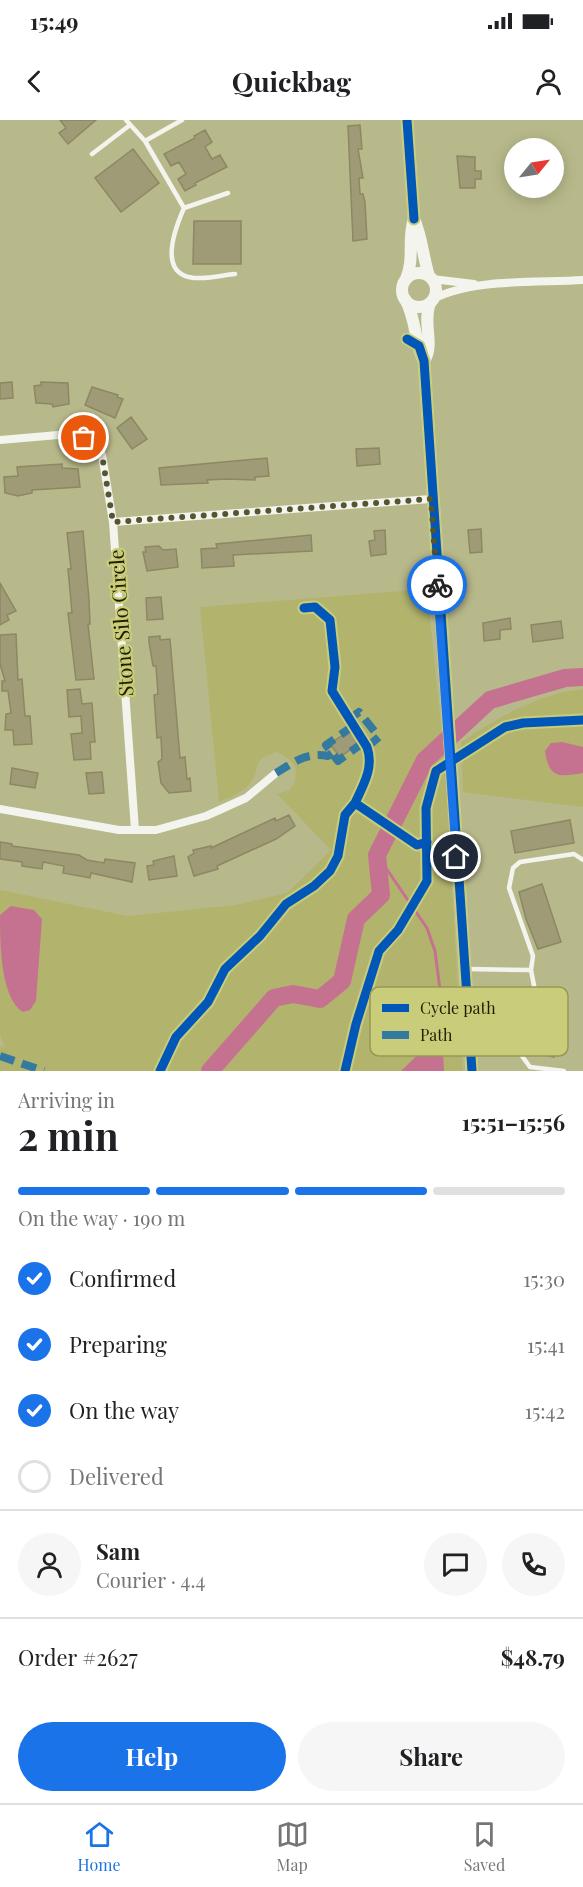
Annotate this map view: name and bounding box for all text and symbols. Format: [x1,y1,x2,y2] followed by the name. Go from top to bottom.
[30,6,78,36] text: 15:49
[232,63,351,99] text: Quickbag
[18,65,51,98] icon: back
[532,65,565,98] icon: person
[504,138,564,198] north arrow
[504,138,564,198] map controls
[58,412,109,463] pin
[67,421,100,454] icon: bag
[101,548,139,698] street label: Stone Silo Circle
[407,555,467,615] courier
[421,569,454,602] icon: bike
[430,831,481,882] pin
[439,840,472,873] icon: home
[370,987,568,1056] legend
[420,997,496,1018] text: Cycle path
[420,1024,453,1045] text: Path
[18,1086,115,1113] text: Arriving in
[462,1107,565,1137] text: 15:51–15:56
[18,1109,119,1161] text: 2 min
[18,1204,185,1231] text: On the way · 190 m
[18,1262,51,1295] icon: check
[69,1263,176,1293] text: Confirmed
[523,1265,565,1292] text: 15:30
[18,1328,51,1361] icon: check
[69,1329,167,1359] text: Preparing
[527,1331,565,1358] text: 15:41
[18,1394,51,1427] icon: check
[69,1395,179,1425] text: On the way
[525,1397,565,1424] text: 15:42
[69,1461,164,1491] text: Delivered
[18,1533,81,1596] button: person
[424,1533,487,1596] button: chat
[502,1533,565,1596] button: phone
[96,1536,140,1566] text: Sam
[96,1566,205,1593] text: Courier · 4.4
[18,1642,138,1672] text: Order #2627
[501,1642,565,1672] text: $48.79
[18,1722,286,1791] button: Help
[298,1722,565,1791] button: Share
[78,1818,120,1875] tab: Home
[276,1818,309,1875] tab: Map
[464,1818,505,1875] tab: Saved

